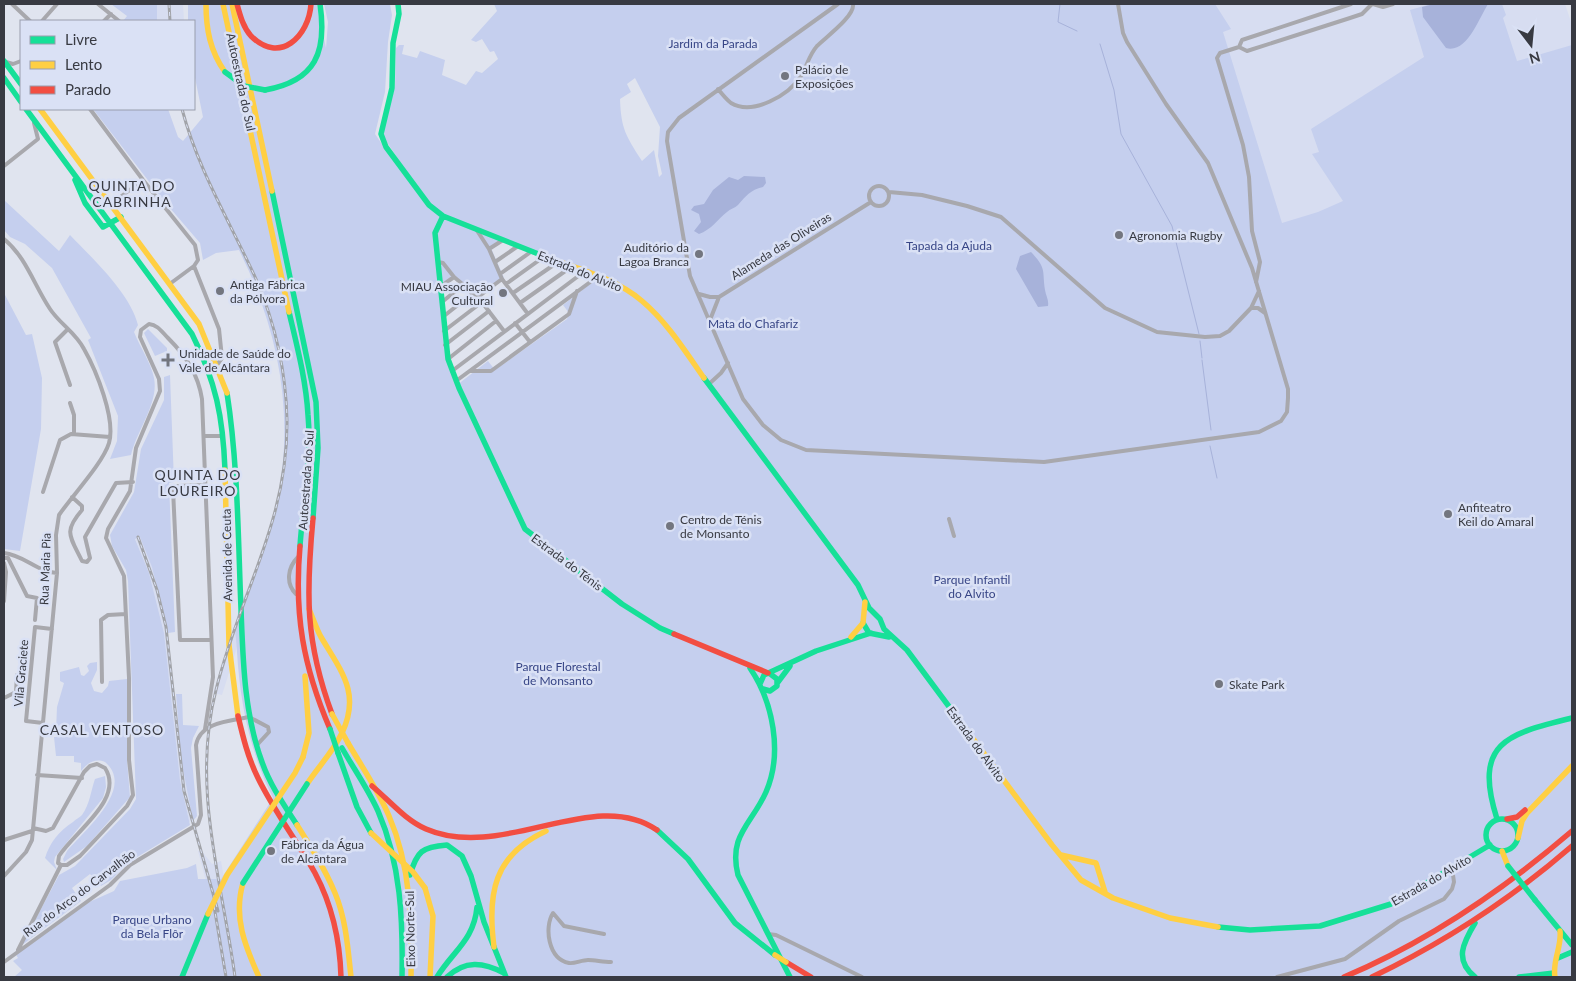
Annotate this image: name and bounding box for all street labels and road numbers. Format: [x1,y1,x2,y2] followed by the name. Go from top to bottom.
[223,31,259,133] street label: Autoestrada do Sul
[728,209,834,283] street label: Alameda das Oliveiras
[536,247,625,295] street label: Estrada do Alvito
[295,430,317,530] street label: Autoestrada do Sul
[219,509,235,601] street label: Avenida de Ceuta
[528,530,606,594] street label: Estrada do Ténis
[36,533,54,605] street label: Rua Maria Pia
[11,639,31,707] street label: Vila Graciete
[944,703,1009,785] street label: Estrada do Alvito
[20,846,138,940] street label: Rua do Arco do Carvalhão
[1388,851,1474,909] street label: Estrada do Alvito
[402,891,418,967] street label: Eixo Norte-Sul

